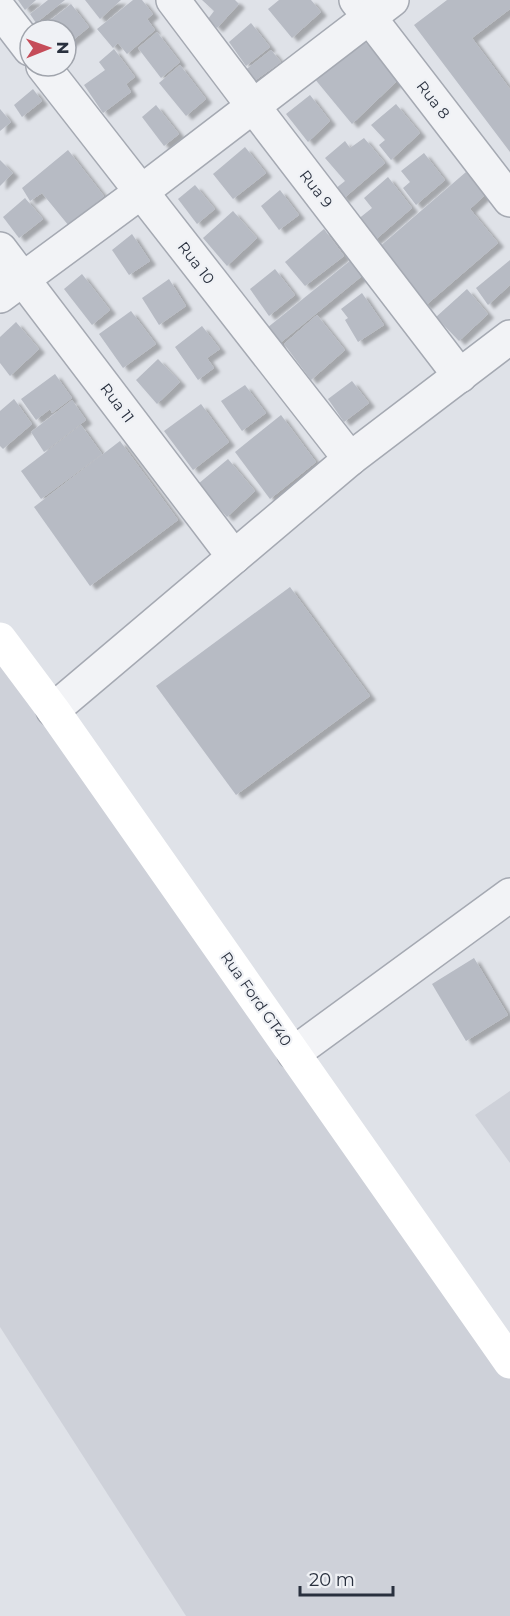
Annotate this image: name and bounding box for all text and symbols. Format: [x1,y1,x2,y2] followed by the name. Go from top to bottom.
[18,18,78,78] north arrow
[53,41,72,54] text: N
[413,77,454,123] street label: Rua 8
[296,166,337,211] street label: Rua 9
[174,238,219,288] street label: Rua 10
[96,379,138,426] street label: Rua 11
[217,948,296,1050] street label: Rua Ford GT40
[300,1559,393,1597] scale bar
[309,1569,355,1591] text: 20 m

